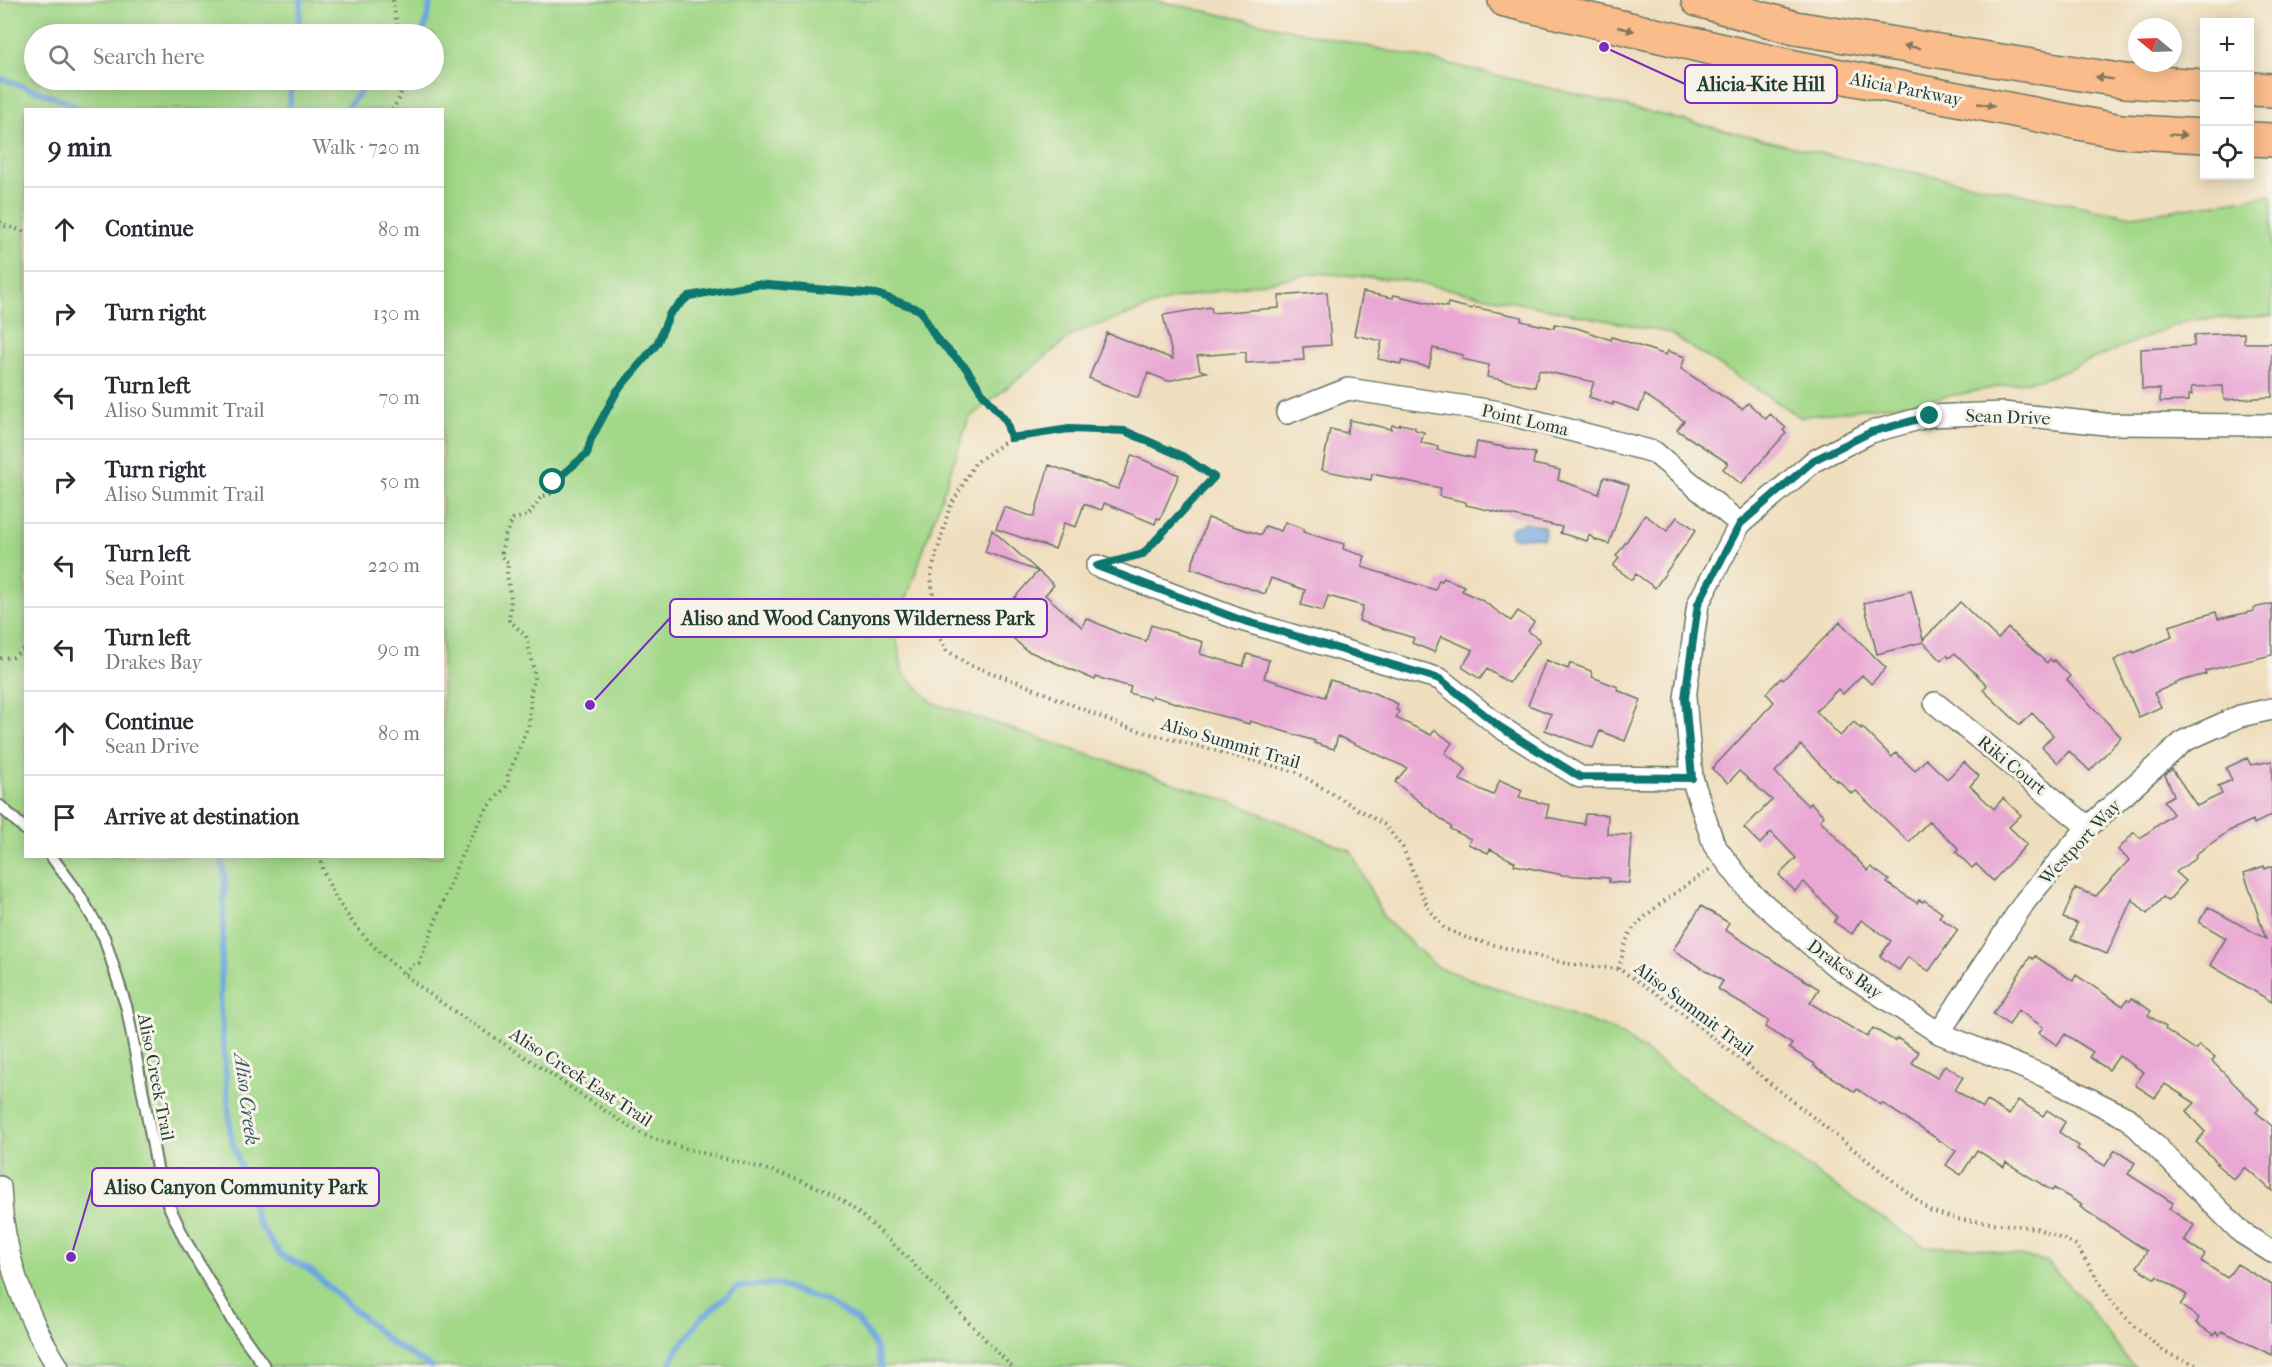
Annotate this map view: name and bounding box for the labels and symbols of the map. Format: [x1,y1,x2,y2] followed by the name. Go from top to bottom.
[2128,18,2182,72] north arrow
[1617,25,1635,35] one-way arrow
[1902,42,1921,51] one-way arrow
[1685,65,1837,103] callout: Alicia-Kite Hill
[1847,68,1965,111] street label: Alicia Parkway
[1695,73,1825,96] text: Alicia-Kite Hill
[2095,73,2114,82] one-way arrow
[1976,101,1995,110] one-way arrow
[2168,130,2187,139] one-way arrow
[1479,400,1571,441] street label: Point Loma
[1916,402,1942,428] route end
[1965,406,2051,429] street label: Sean Drive
[539,468,565,494] route start
[670,599,1047,637] callout: Aliso and Wood Canyons Wilderness Park
[679,607,1035,630] text: Aliso and Wood Canyons Wilderness Park
[1158,713,1303,773] street label: Aliso Summit Trail
[1973,731,2051,800] street label: Riki Court
[2035,794,2126,890] street label: Westport Way
[1803,935,1887,1004] street label: Drakes Bay
[1629,957,1757,1061] street label: Aliso Summit Trail
[133,1011,178,1143] street label: Aliso Creek Trail
[505,1023,656,1131] street label: Aliso Creek East Trail
[229,1049,264,1146] water label: Aliso Creek
[92,1168,379,1206] callout: Aliso Canyon Community Park
[102,1176,368,1199] text: Aliso Canyon Community Park

